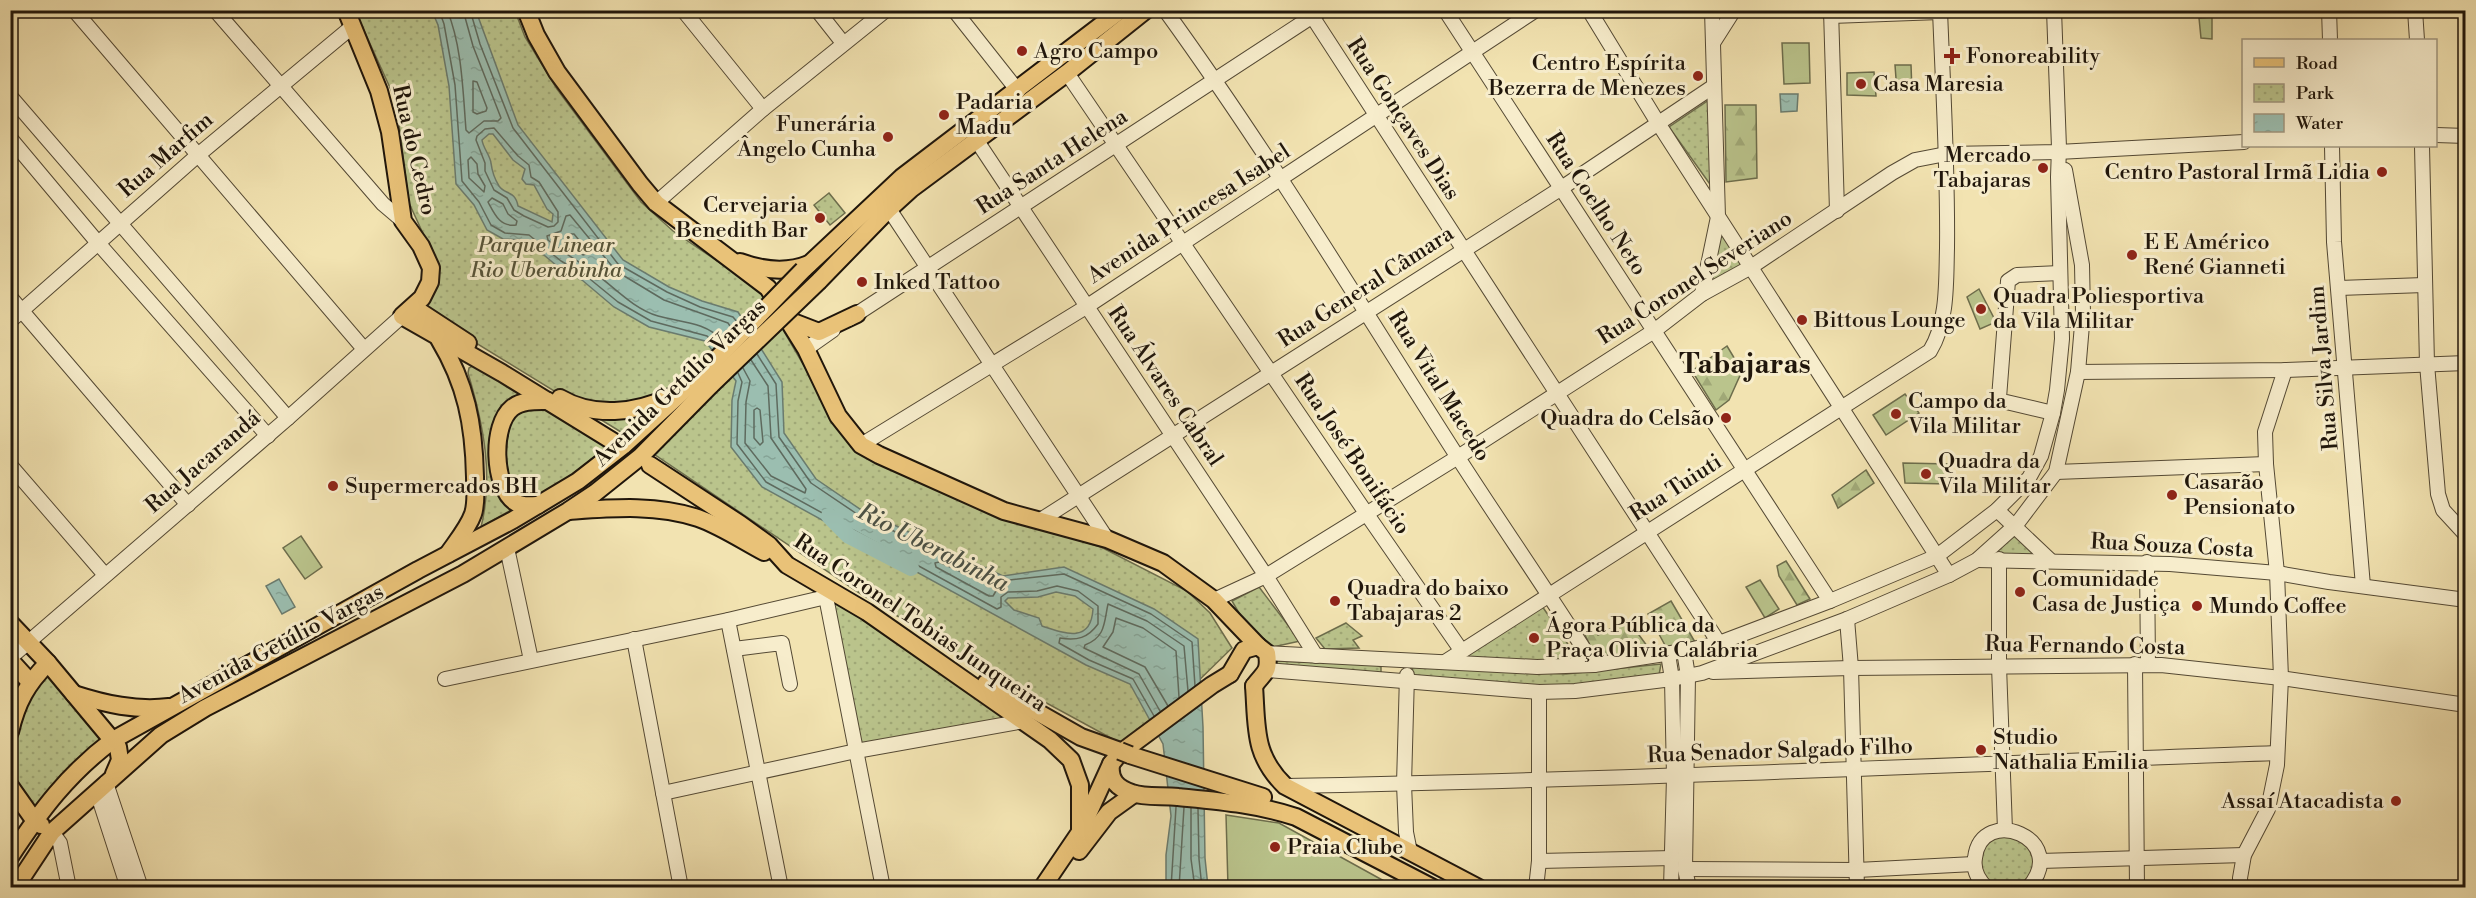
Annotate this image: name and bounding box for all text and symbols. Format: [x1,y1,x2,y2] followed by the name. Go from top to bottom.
[1340,33,1466,205] street label: Rua Gonçaves Dias
[1033,38,1158,65] place label: Agro Campo
[2242,39,2437,147] legend
[1966,43,2100,70] place label: Fonoreability
[1015,44,1029,58] marker: Agro Campo
[1943,47,1961,65] marker: Fonoreability
[1488,50,1687,102] place label: Centro Espírita Bezerra de Menezes
[2296,52,2339,75] text: Road
[1691,69,1705,83] marker: Centro Espírita Bezerra de Menezes
[1873,71,2004,98] place label: Casa Maresia
[1854,77,1868,91] marker: Casa Maresia
[386,82,442,218] street label: Rua do Cedro
[2296,82,2335,105] text: Park
[956,89,1034,141] place label: Padaria Madu
[971,103,1133,221] street label: Rua Santa Helena
[113,107,219,203] street label: Rua Marfim
[937,108,951,122] marker: Padaria Madu
[736,111,877,163] place label: Funerária Ângelo Cunha
[2295,112,2344,135] text: Water
[1540,127,1652,281] street label: Rua Coelho Neto
[881,130,895,144] marker: Funerária Ângelo Cunha
[1082,138,1296,290] street label: Avenida Princesa Isabel
[1934,142,2031,194] place label: Mercado Tabajaras
[2104,159,2371,186] place label: Centro Pastoral Irmã Lidia
[2036,161,2050,175] marker: Mercado Tabajaras
[2375,165,2389,179] marker: Centro Pastoral Irmã Lidia
[675,192,809,244] place label: Cervejaria Benedith Bar
[1592,205,1798,351] street label: Rua Coronel Severiano
[813,211,827,225] marker: Cervejaria Benedith Bar
[1273,220,1460,354] street label: Rua General Câmara
[2144,229,2286,281] place label: E E Américo René Gianneti
[469,232,623,284] park label: Parque Linear Rio Uberabinha
[2125,248,2139,262] marker: E E Américo René Gianneti
[874,269,1000,296] place label: Inked Tattoo
[855,275,869,289] marker: Inked Tattoo
[1993,283,2205,335] place label: Quadra Poliesportiva da Vila Militar
[2303,284,2345,452] street label: Rua Silva Jardim
[588,294,772,473] street label: Avenida Getúlio Vargas
[1101,300,1230,472] street label: Rua Álvares Cabral
[1974,302,1988,316] marker: Quadra Poliesportiva da Vila Militar
[1382,306,1496,466] street label: Rua Vital Macedo
[1813,307,1966,334] place label: Bittous Lounge
[1795,313,1809,327] marker: Bittous Lounge
[1679,347,1811,382] district label: Tabajaras
[1288,368,1416,540] street label: Rua José Bonifácio
[1907,388,2021,440] place label: Campo da Vila Militar
[140,404,267,519] street label: Rua Jacarandá
[1540,405,1714,432] place label: Quadra do Celsão
[1889,407,1903,421] marker: Campo da Vila Militar
[1719,411,1733,425] marker: Quadra do Celsão
[1625,448,1727,528] street label: Rua Tuiuti
[1937,448,2051,500] place label: Quadra da Vila Militar
[1919,467,1933,481] marker: Quadra da Vila Militar
[2184,469,2295,521] place label: Casarão Pensionato
[345,473,538,500] place label: Supermercados BH
[326,479,340,493] marker: Supermercados BH
[2165,488,2179,502] marker: Casarão Pensionato
[851,497,1014,599] water label: Rio Uberabinha
[789,528,1052,718] street label: Rua Coronel Tobias Junqueira
[2090,528,2255,564] street label: Rua Souza Costa
[2032,566,2182,618] place label: Comunidade Casa de Justiça
[1347,575,1509,627] place label: Quadra do baixo Tabajaras 2
[173,578,388,710] street label: Avenida Getúlio Vargas
[2013,585,2027,599] marker: Comunidade Casa de Justiça
[2209,593,2347,620] place label: Mundo Coffee
[1328,594,1342,608] marker: Quadra do baixo Tabajaras 2
[2190,599,2204,613] marker: Mundo Coffee
[1545,611,1759,664] place label: Ágora Pública da Praça Olivia Calábria
[1527,631,1541,645] marker: Ágora Pública da Praça Olivia Calábria
[1984,631,2186,661] street label: Rua Fernando Costa
[1993,724,2149,776] place label: Studio Nathalia Emilia
[1647,733,1913,769] street label: Rua Senador Salgado Filho
[1974,743,1988,757] marker: Studio Nathalia Emilia
[2220,788,2385,815] place label: Assaí Atacadista
[2389,794,2403,808] marker: Assaí Atacadista
[1287,834,1403,861] place label: Praia Clube
[1268,840,1282,854] marker: Praia Clube

